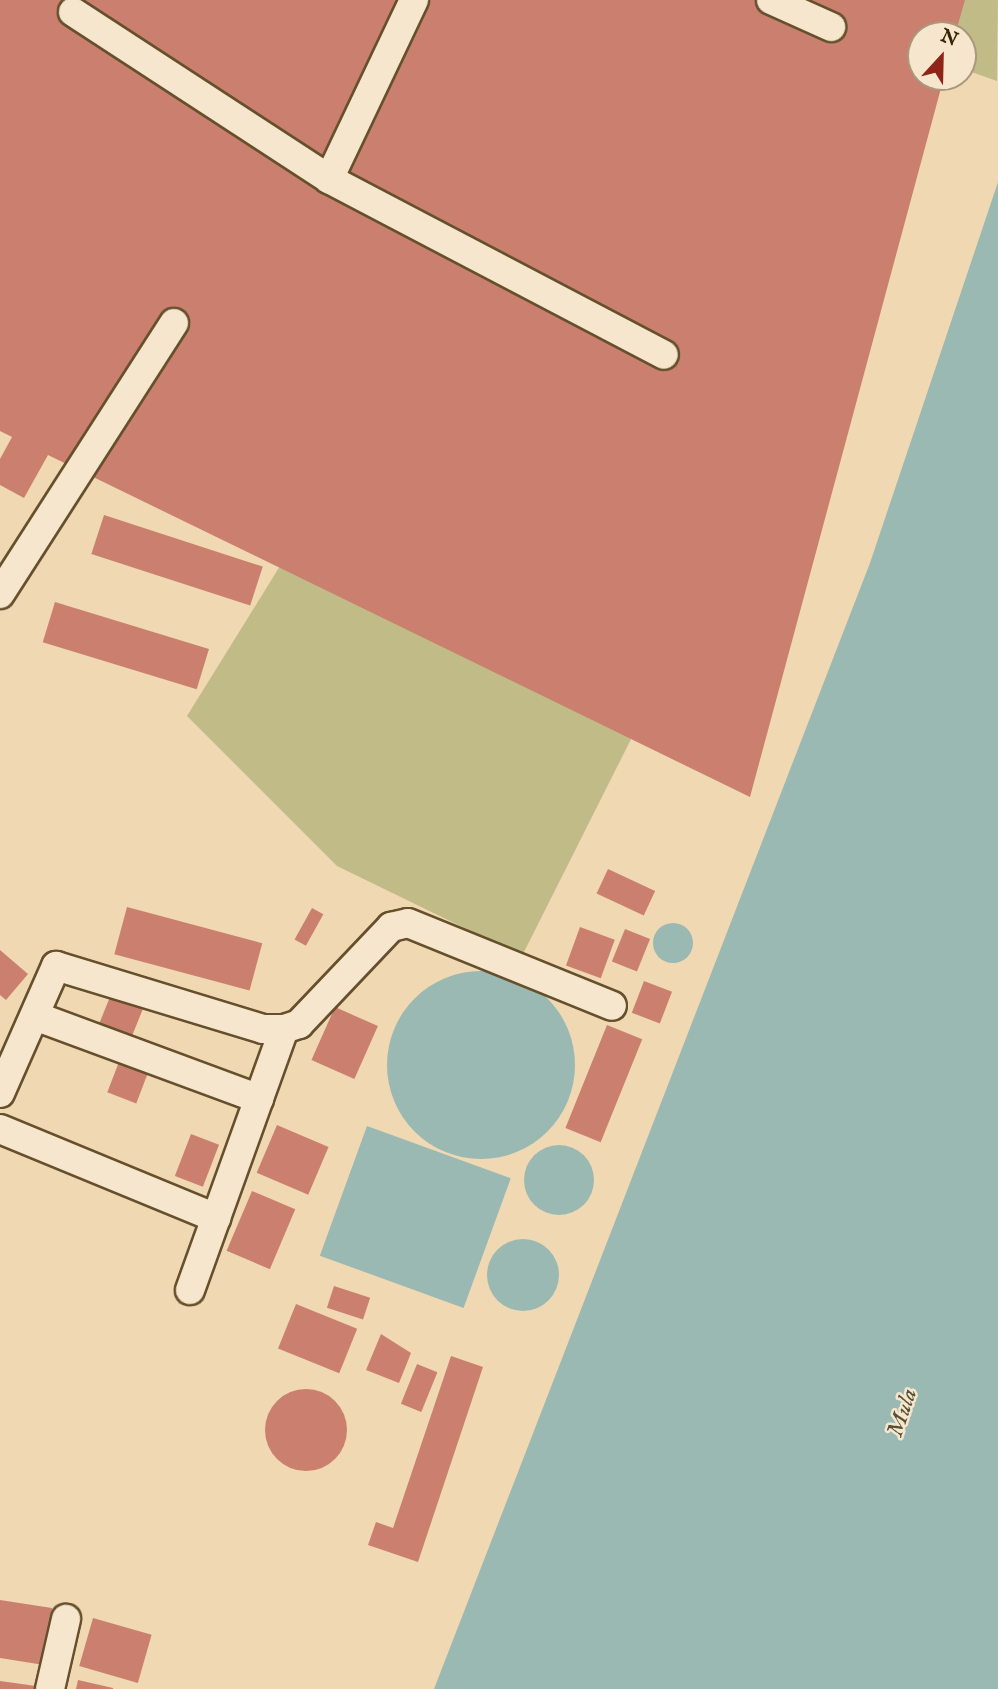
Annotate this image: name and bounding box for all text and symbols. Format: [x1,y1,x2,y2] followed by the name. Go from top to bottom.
[907,21,977,91] north arrow
[937,24,961,53] text: N
[882,1385,924,1441] water label: Mula

